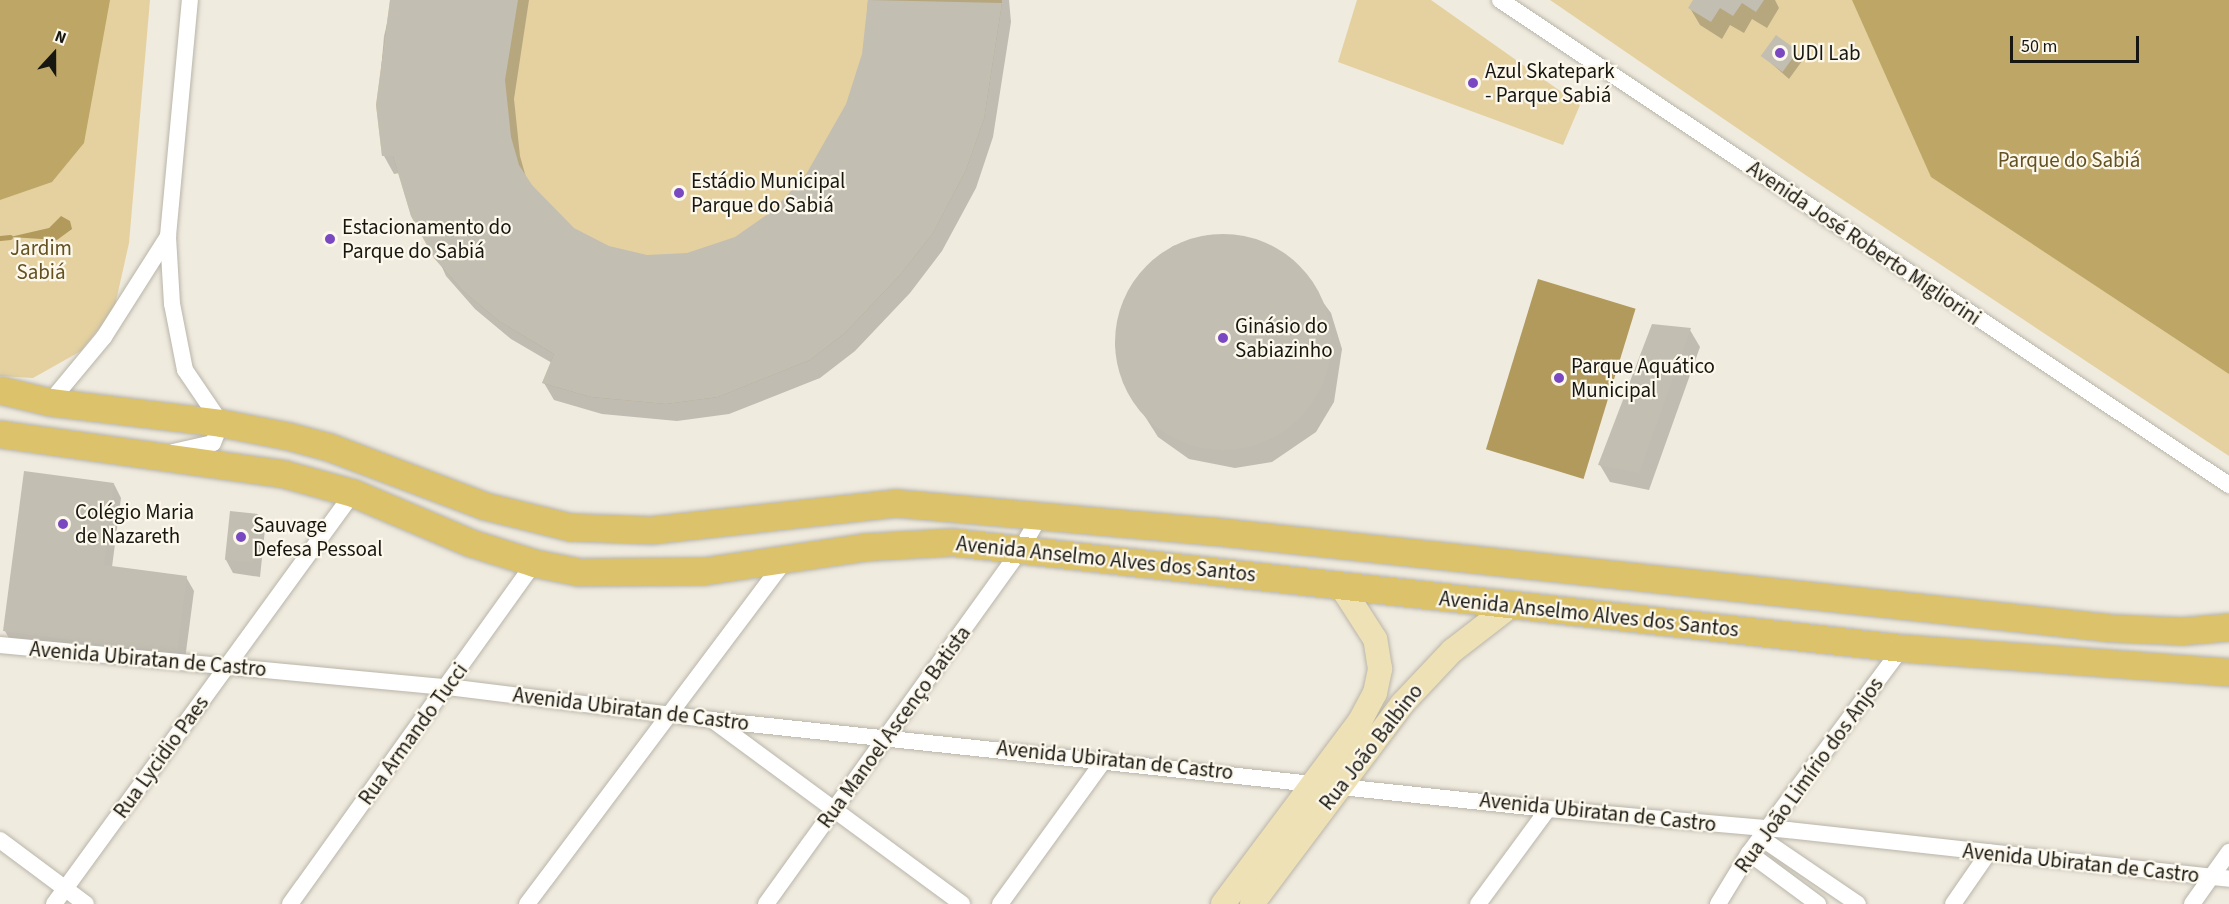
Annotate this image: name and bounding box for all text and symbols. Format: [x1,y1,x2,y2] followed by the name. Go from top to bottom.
[24,24,84,84] north arrow
[2013,24,2142,62] scale bar
[52,25,69,49] text: N
[2021,34,2057,59] text: 50 m
[1792,40,1861,66] place label: UDI Lab
[1773,46,1787,60] marker: UDI Lab
[1485,58,1615,108] place label: Azul Skatepark - Parque Sabiá
[1466,76,1480,90] marker: Azul Skatepark - Parque Sabiá
[1998,147,2140,173] park label: Parque do Sabiá
[1742,155,1986,331] street label: Avenida José Roberto Migliorini
[691,168,845,218] place label: Estádio Municipal Parque do Sabiá
[672,186,686,200] marker: Estádio Municipal Parque do Sabiá
[342,214,512,264] place label: Estacionamento do Parque do Sabiá
[323,232,337,246] marker: Estacionamento do Parque do Sabiá
[10,235,72,285] park label: Jardim Sabiá
[1235,313,1333,363] place label: Ginásio do Sabiazinho
[1216,331,1230,345] marker: Ginásio do Sabiazinho
[1571,353,1715,403] place label: Parque Aquático Municipal
[1552,371,1566,385] marker: Parque Aquático Municipal
[75,499,194,549] place label: Colégio Maria de Nazareth
[253,512,383,562] place label: Sauvage Defesa Pessoal
[56,517,70,531] marker: Colégio Maria de Nazareth
[234,530,248,544] marker: Sauvage Defesa Pessoal
[955,531,1257,587] street label: Avenida Anselmo Alves dos Santos
[1438,586,1740,642] street label: Avenida Anselmo Alves dos Santos
[812,621,976,833] street label: Rua Manoel Ascenço Batista
[29,636,267,682] street label: Avenida Ubiratan de Castro
[353,658,473,810] street label: Rua Armando Tucci
[1730,672,1888,878] street label: Rua João Limírio dos Anjos
[1314,679,1428,815] street label: Rua João Balbino
[512,682,750,736] street label: Avenida Ubiratan de Castro
[108,691,214,823] street label: Rua Lycidio Paes
[996,735,1234,785] street label: Avenida Ubiratan de Castro
[1479,787,1717,837] street label: Avenida Ubiratan de Castro
[1962,838,2200,888] street label: Avenida Ubiratan de Castro

